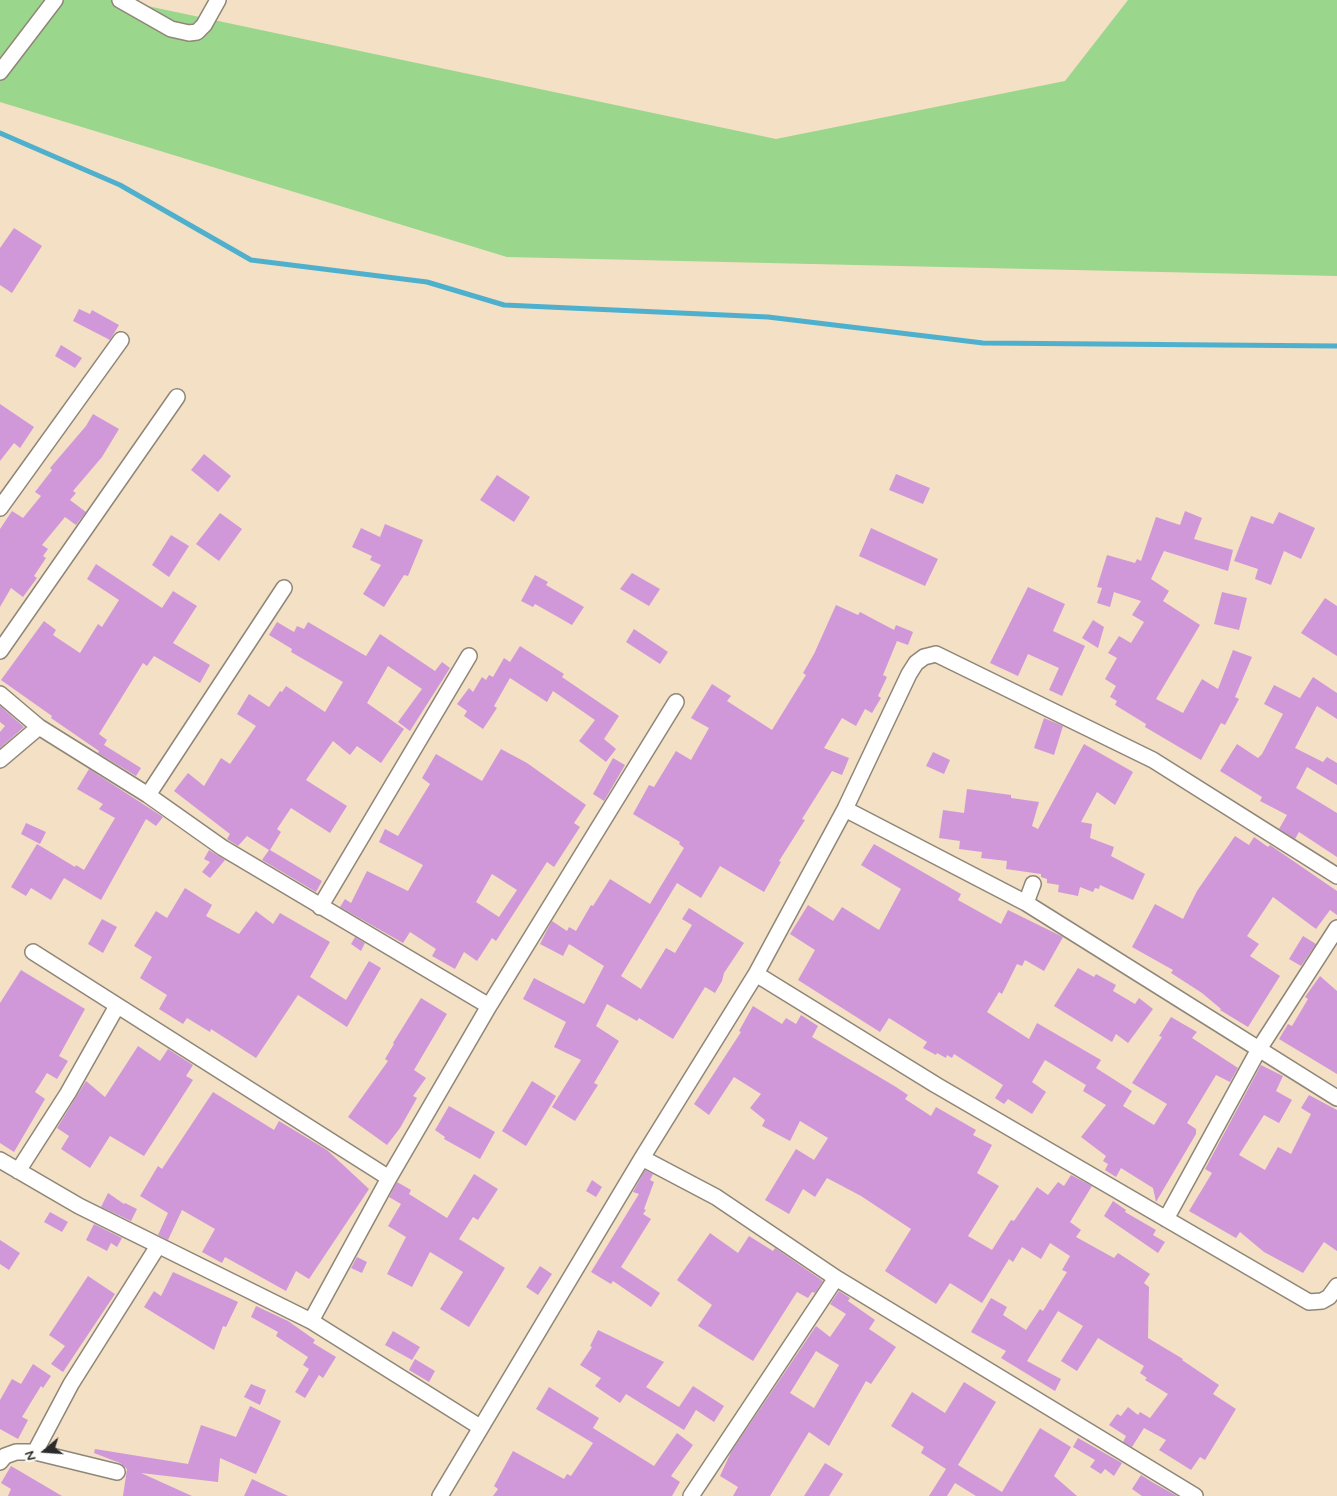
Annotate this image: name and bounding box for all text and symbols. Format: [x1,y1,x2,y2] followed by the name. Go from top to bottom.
[20,1426,70,1476] north arrow
[21,1448,41,1463] text: N

